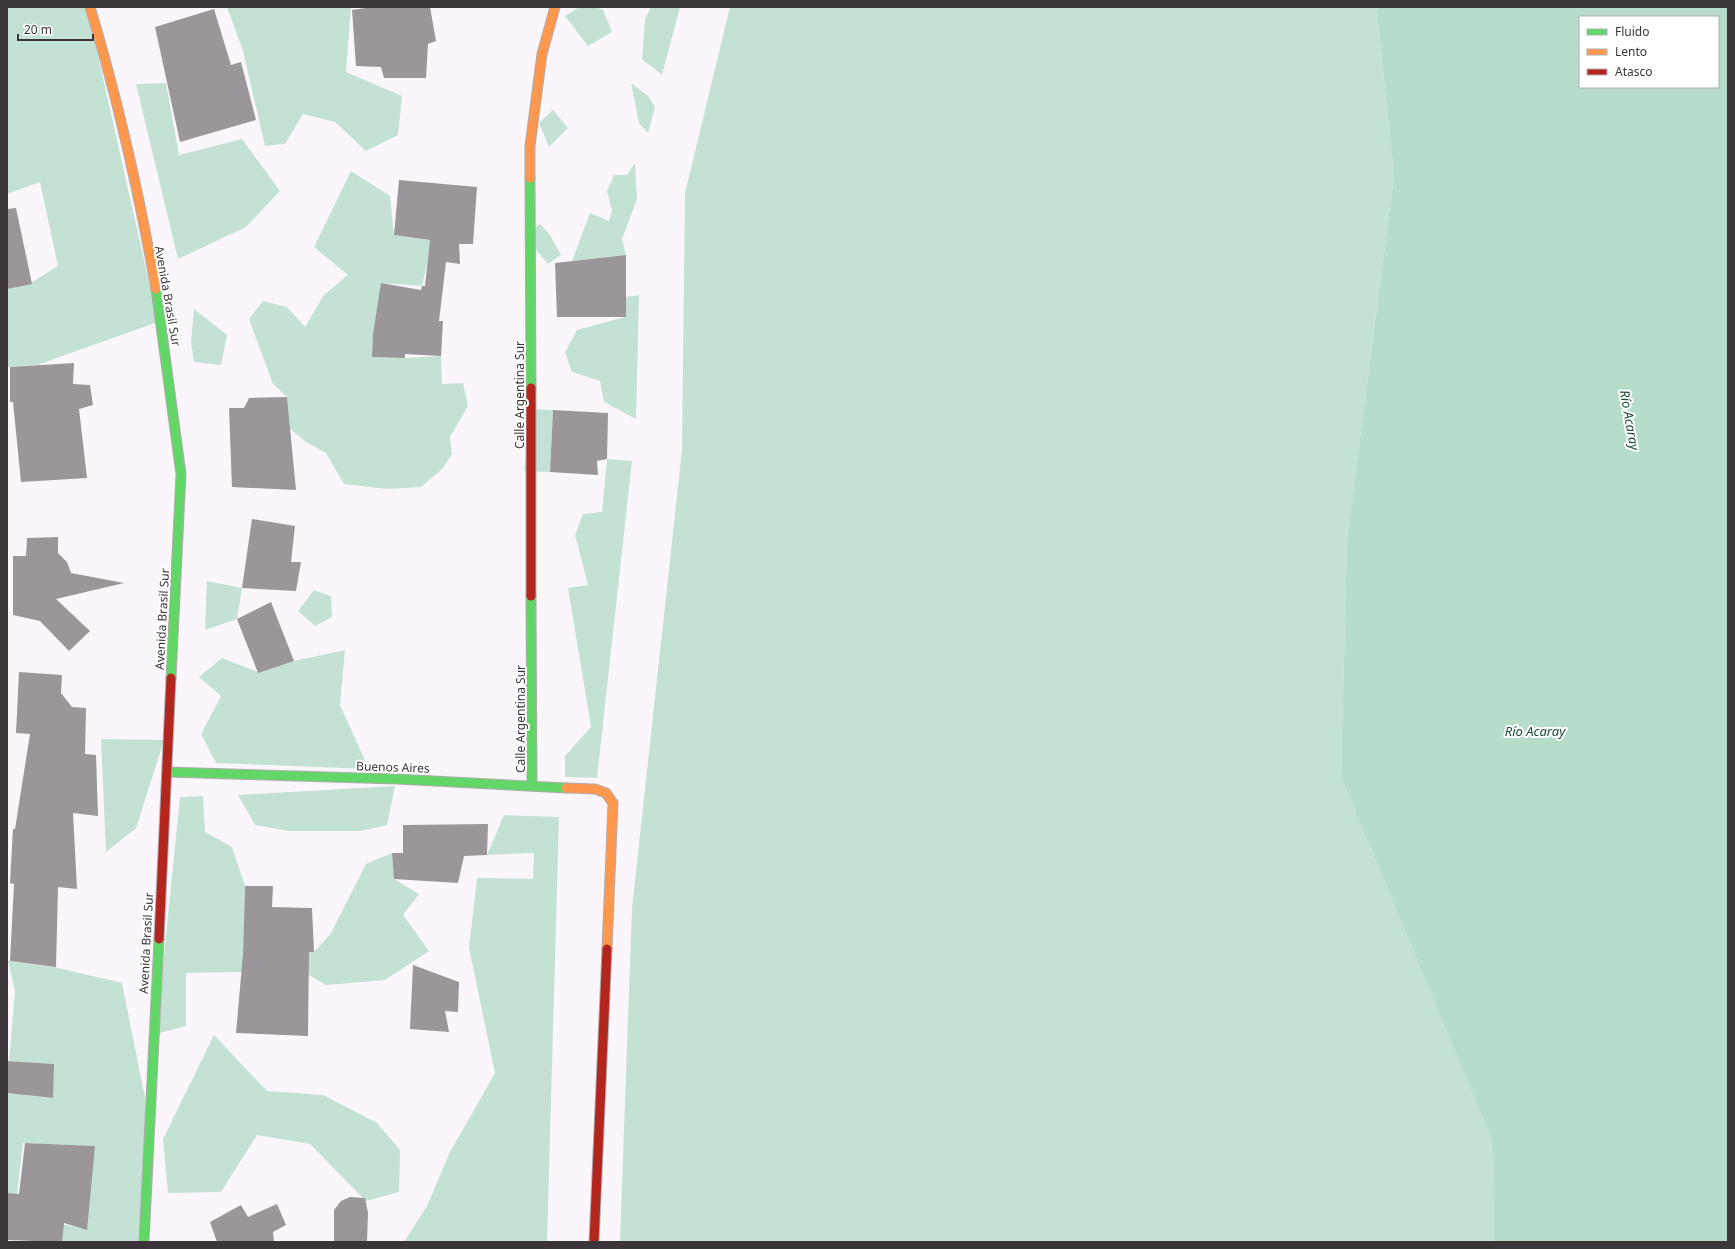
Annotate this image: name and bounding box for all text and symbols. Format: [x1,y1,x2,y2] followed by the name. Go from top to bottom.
[18,16,93,42] scale bar
[1579,16,1719,88] legend
[24,21,52,38] text: 20 m
[1615,23,1649,40] text: Fluido
[1615,43,1647,60] text: Lento
[1615,63,1653,80] text: Atasco
[151,245,185,348] street label: Avenida Brasil Sur
[511,341,528,449] street label: Calle Argentina Sur
[1616,389,1644,452] water label: Río Acaray
[151,568,173,670] street label: Avenida Brasil Sur
[512,665,529,773] street label: Calle Argentina Sur
[1505,722,1566,740] water label: Río Acaray
[356,757,430,777] street label: Buenos Aires
[135,892,157,994] street label: Avenida Brasil Sur

